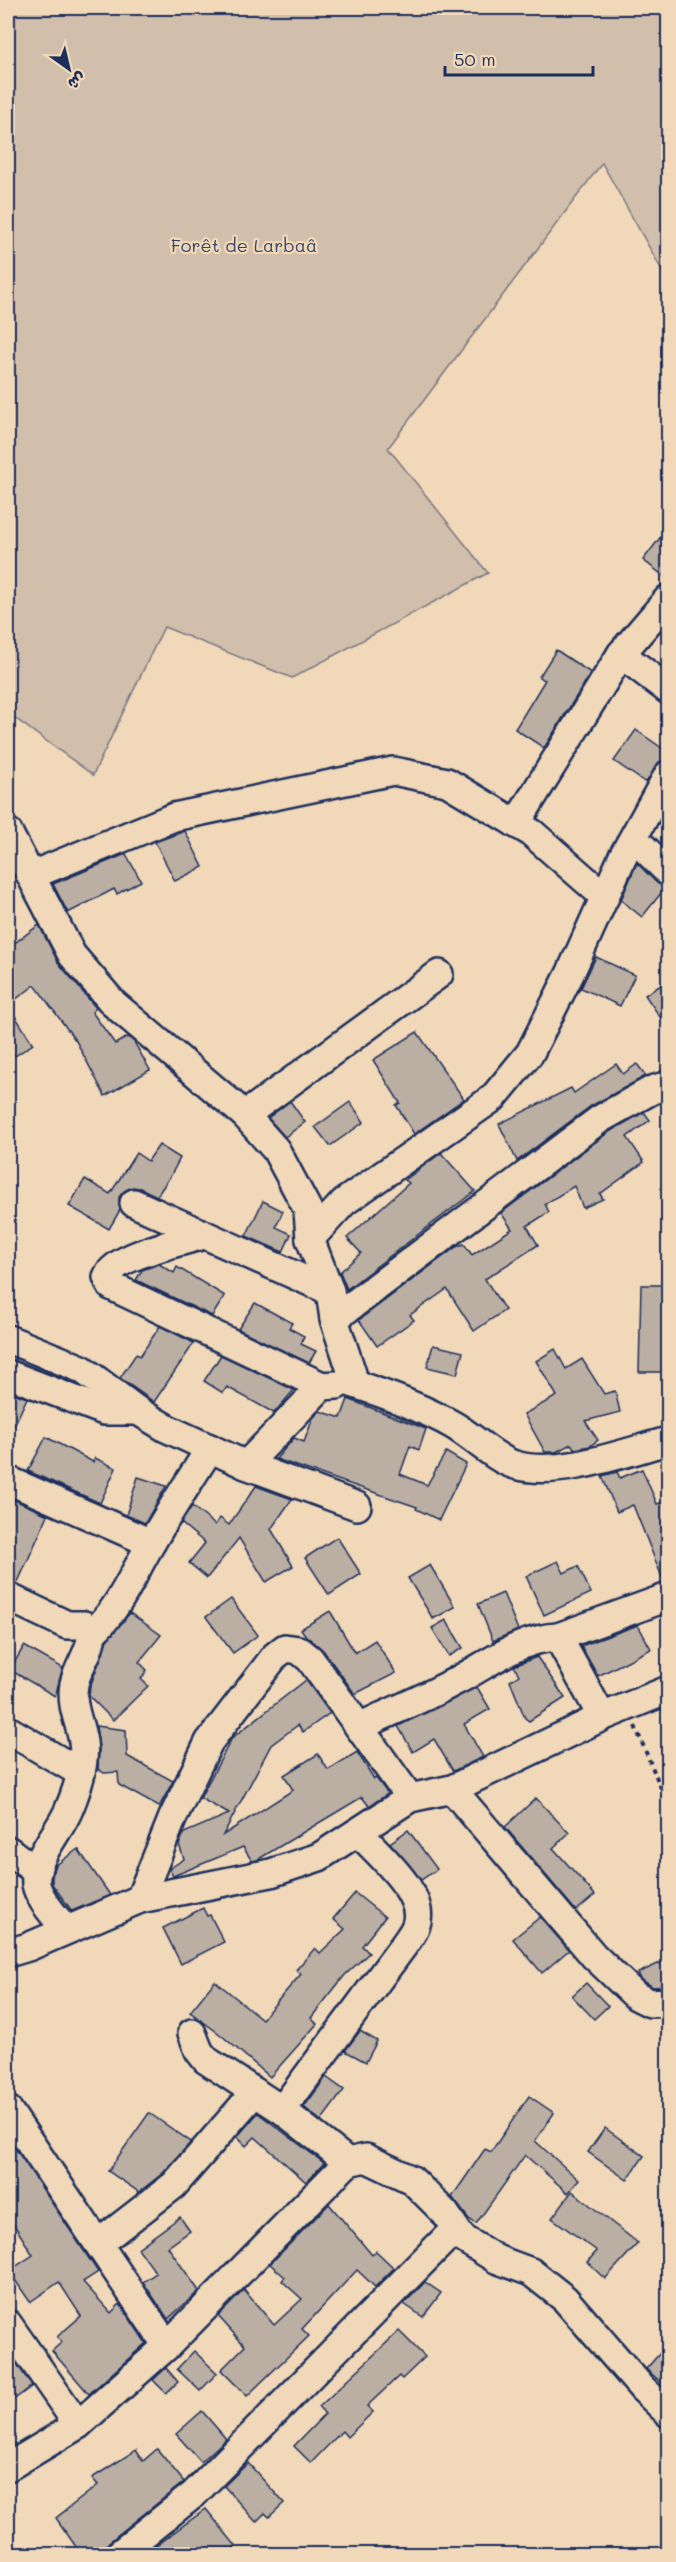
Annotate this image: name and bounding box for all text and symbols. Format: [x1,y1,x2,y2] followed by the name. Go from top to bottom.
[39,39,99,99] north arrow
[445,39,594,77] scale bar
[454,47,496,71] text: 50 m
[64,68,91,95] text: ش
[171,233,317,257] park label: Forêt de Larbaâ

